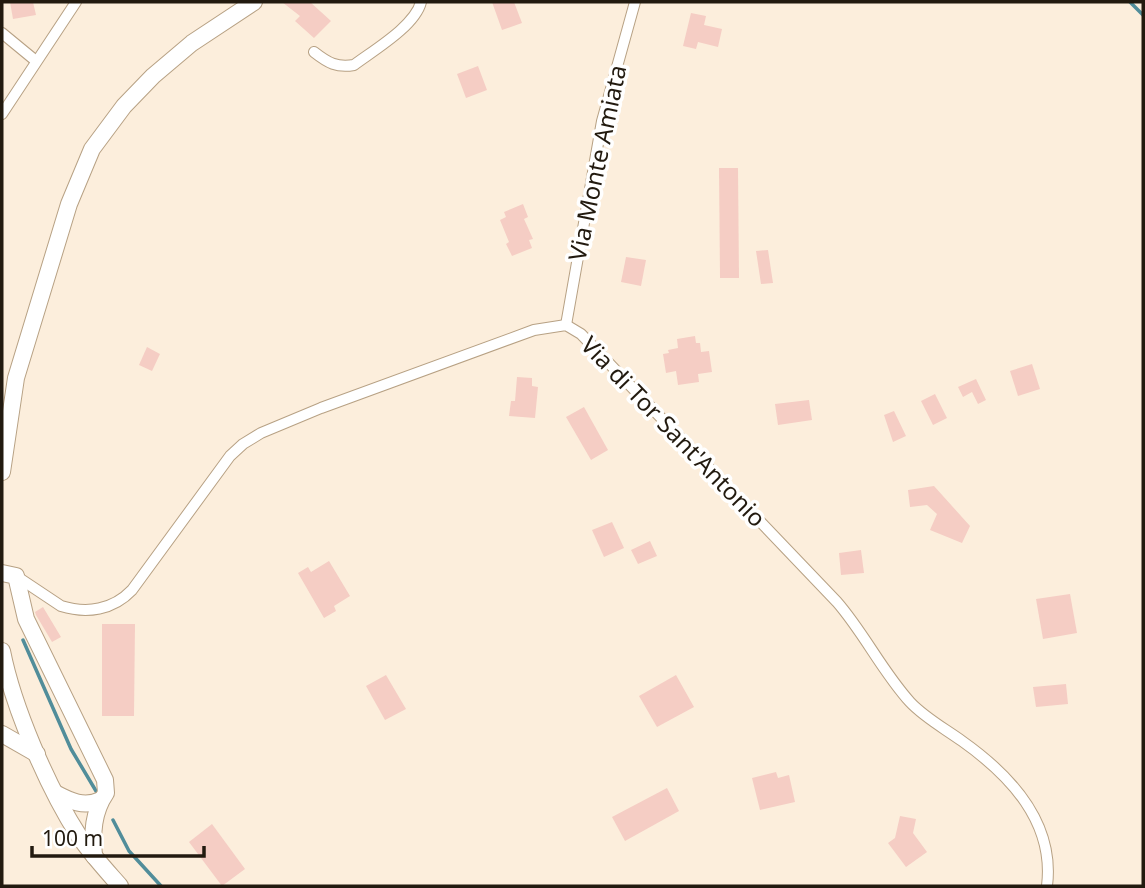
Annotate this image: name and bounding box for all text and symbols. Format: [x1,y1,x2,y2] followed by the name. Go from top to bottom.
[560,62,633,264] street label: Via Monte Amiata
[574,328,774,533] street label: Via di Tor Sant'Antonio
[32,814,203,858] scale bar
[42,824,103,852] text: 100 m

